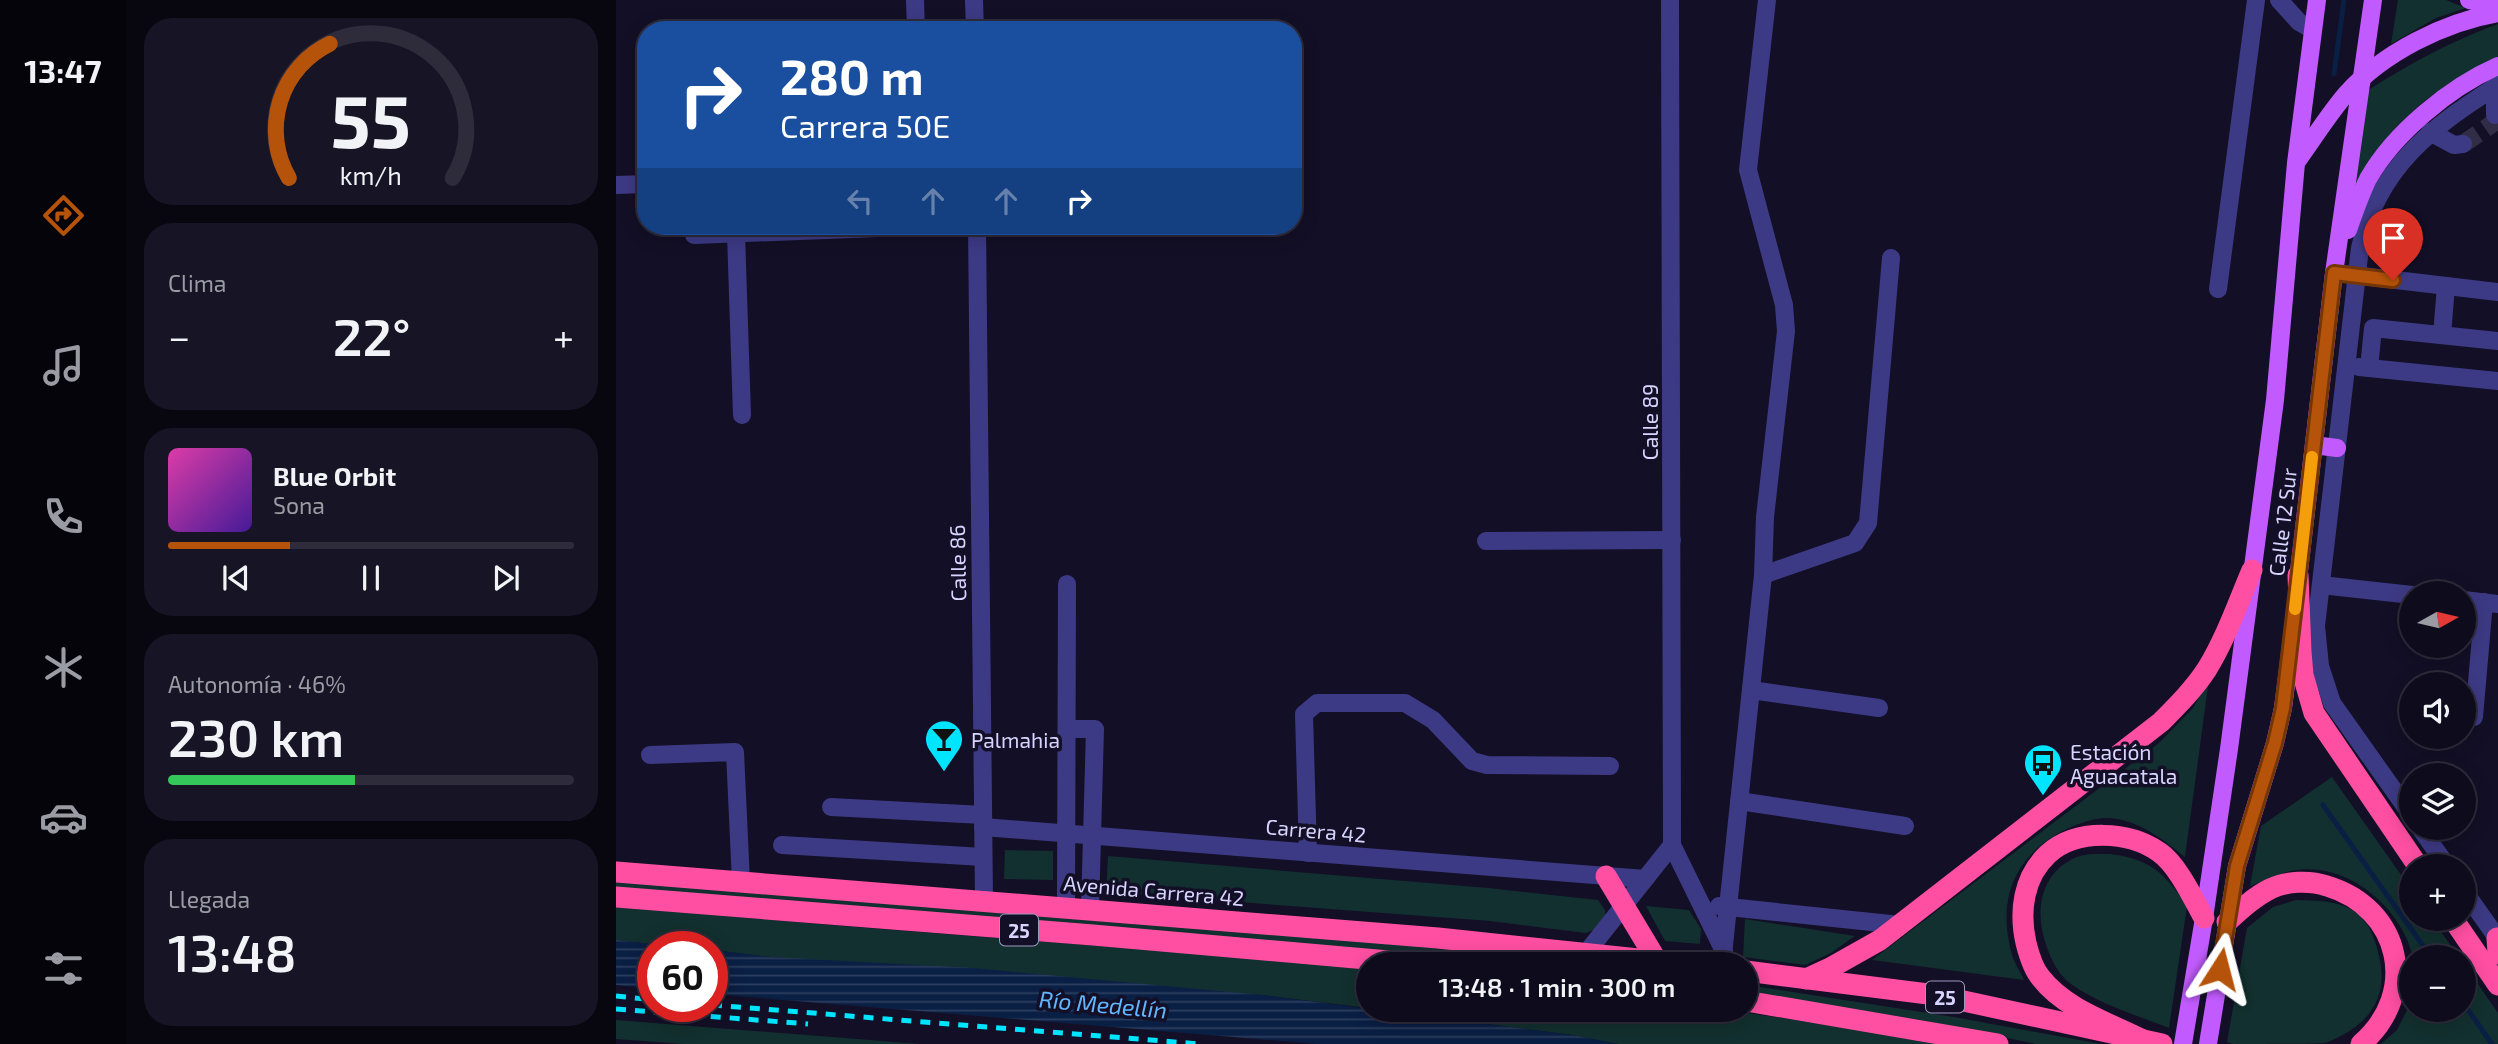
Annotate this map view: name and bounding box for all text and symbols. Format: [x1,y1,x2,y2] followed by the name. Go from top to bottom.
[780,46,924,105] text: 280 m
[665,49,756,140] icon: right
[24,51,102,89] text: 13:47
[331,75,411,163] text: 55
[780,106,950,144] text: Carrera 50E
[340,159,402,189] text: km/h
[841,182,879,220] icon: left
[914,182,952,220] icon: ahead
[987,182,1025,220] icon: ahead
[1060,182,1098,220] icon: right
[39,191,88,240] icon: directions
[2363,208,2423,280] pin
[2374,219,2412,257] icon: arrive
[168,269,226,297] text: Clima
[333,304,411,366] text: 22°
[168,313,190,359] text: −
[553,313,574,359] text: +
[39,341,88,390] icon: music
[1637,384,1662,460] street label: Calle 89
[273,460,396,491] text: Blue Orbit
[2263,466,2301,578] street label: Calle 12 Sur
[273,491,325,519] text: Sona
[39,492,88,541] icon: phone
[944,524,970,602] street label: Calle 86
[217,559,255,597] icon: previous
[352,559,390,597] icon: pause
[487,559,525,597] icon: next
[2399,581,2476,658] north arrow
[2399,581,2476,1022] map controls
[39,643,88,692] icon: climate
[168,670,346,698] text: Autonomía · 46%
[2399,672,2476,749] button: sound
[168,705,344,767] text: 230 km
[923,718,965,773] bar icon: Palmahia
[971,727,1060,752] place label: Palmahia
[2070,739,2177,788] place label: Estación Aguacatala
[2022,742,2064,797] bus stop icon: Estación Aguacatala
[2399,763,2476,840] button: layers
[39,793,88,842] icon: car
[1265,813,1367,847] street label: Carrera 42
[2399,854,2476,931] button: +
[1063,870,1245,910] street label: Avenida Carrera 42
[168,885,250,913] text: Llegada
[1000,914,1038,946] road number: 25
[168,920,297,982] text: 13:48
[637,931,728,1022] speed limit sign: 60
[2183,932,2257,1006] position arrow
[39,944,88,993] icon: filters
[2399,945,2476,1022] button: −
[1439,971,1675,1002] text: 13:48 · 1 min · 300 m
[1926,981,1964,1012] road number: 25
[1038,984,1168,1024] water label: Río Medellín

